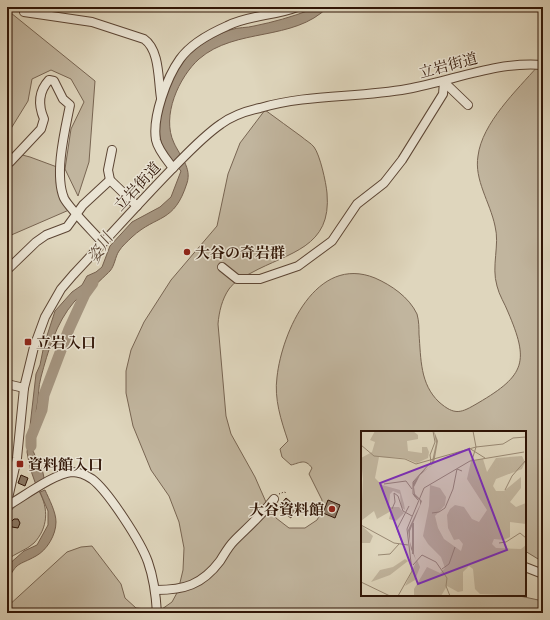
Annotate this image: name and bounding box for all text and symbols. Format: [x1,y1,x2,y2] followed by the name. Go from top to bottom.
[417,48,479,82] street label: 立岩街道
[110,158,164,214] street label: 立岩街道
[83,227,118,267] water label: 姿川
[195,243,285,262] place label: 大谷の奇岩群
[182,247,192,257] marker: 大谷の奇岩群
[36,333,96,352] place label: 立岩入口
[23,337,33,347] marker: 立岩入口
[361,431,526,596] inset map
[28,455,103,474] place label: 資料館入口
[15,459,25,469] marker: 資料館入口
[249,500,324,519] place label: 大谷資料館
[327,504,337,514] marker: 大谷資料館

